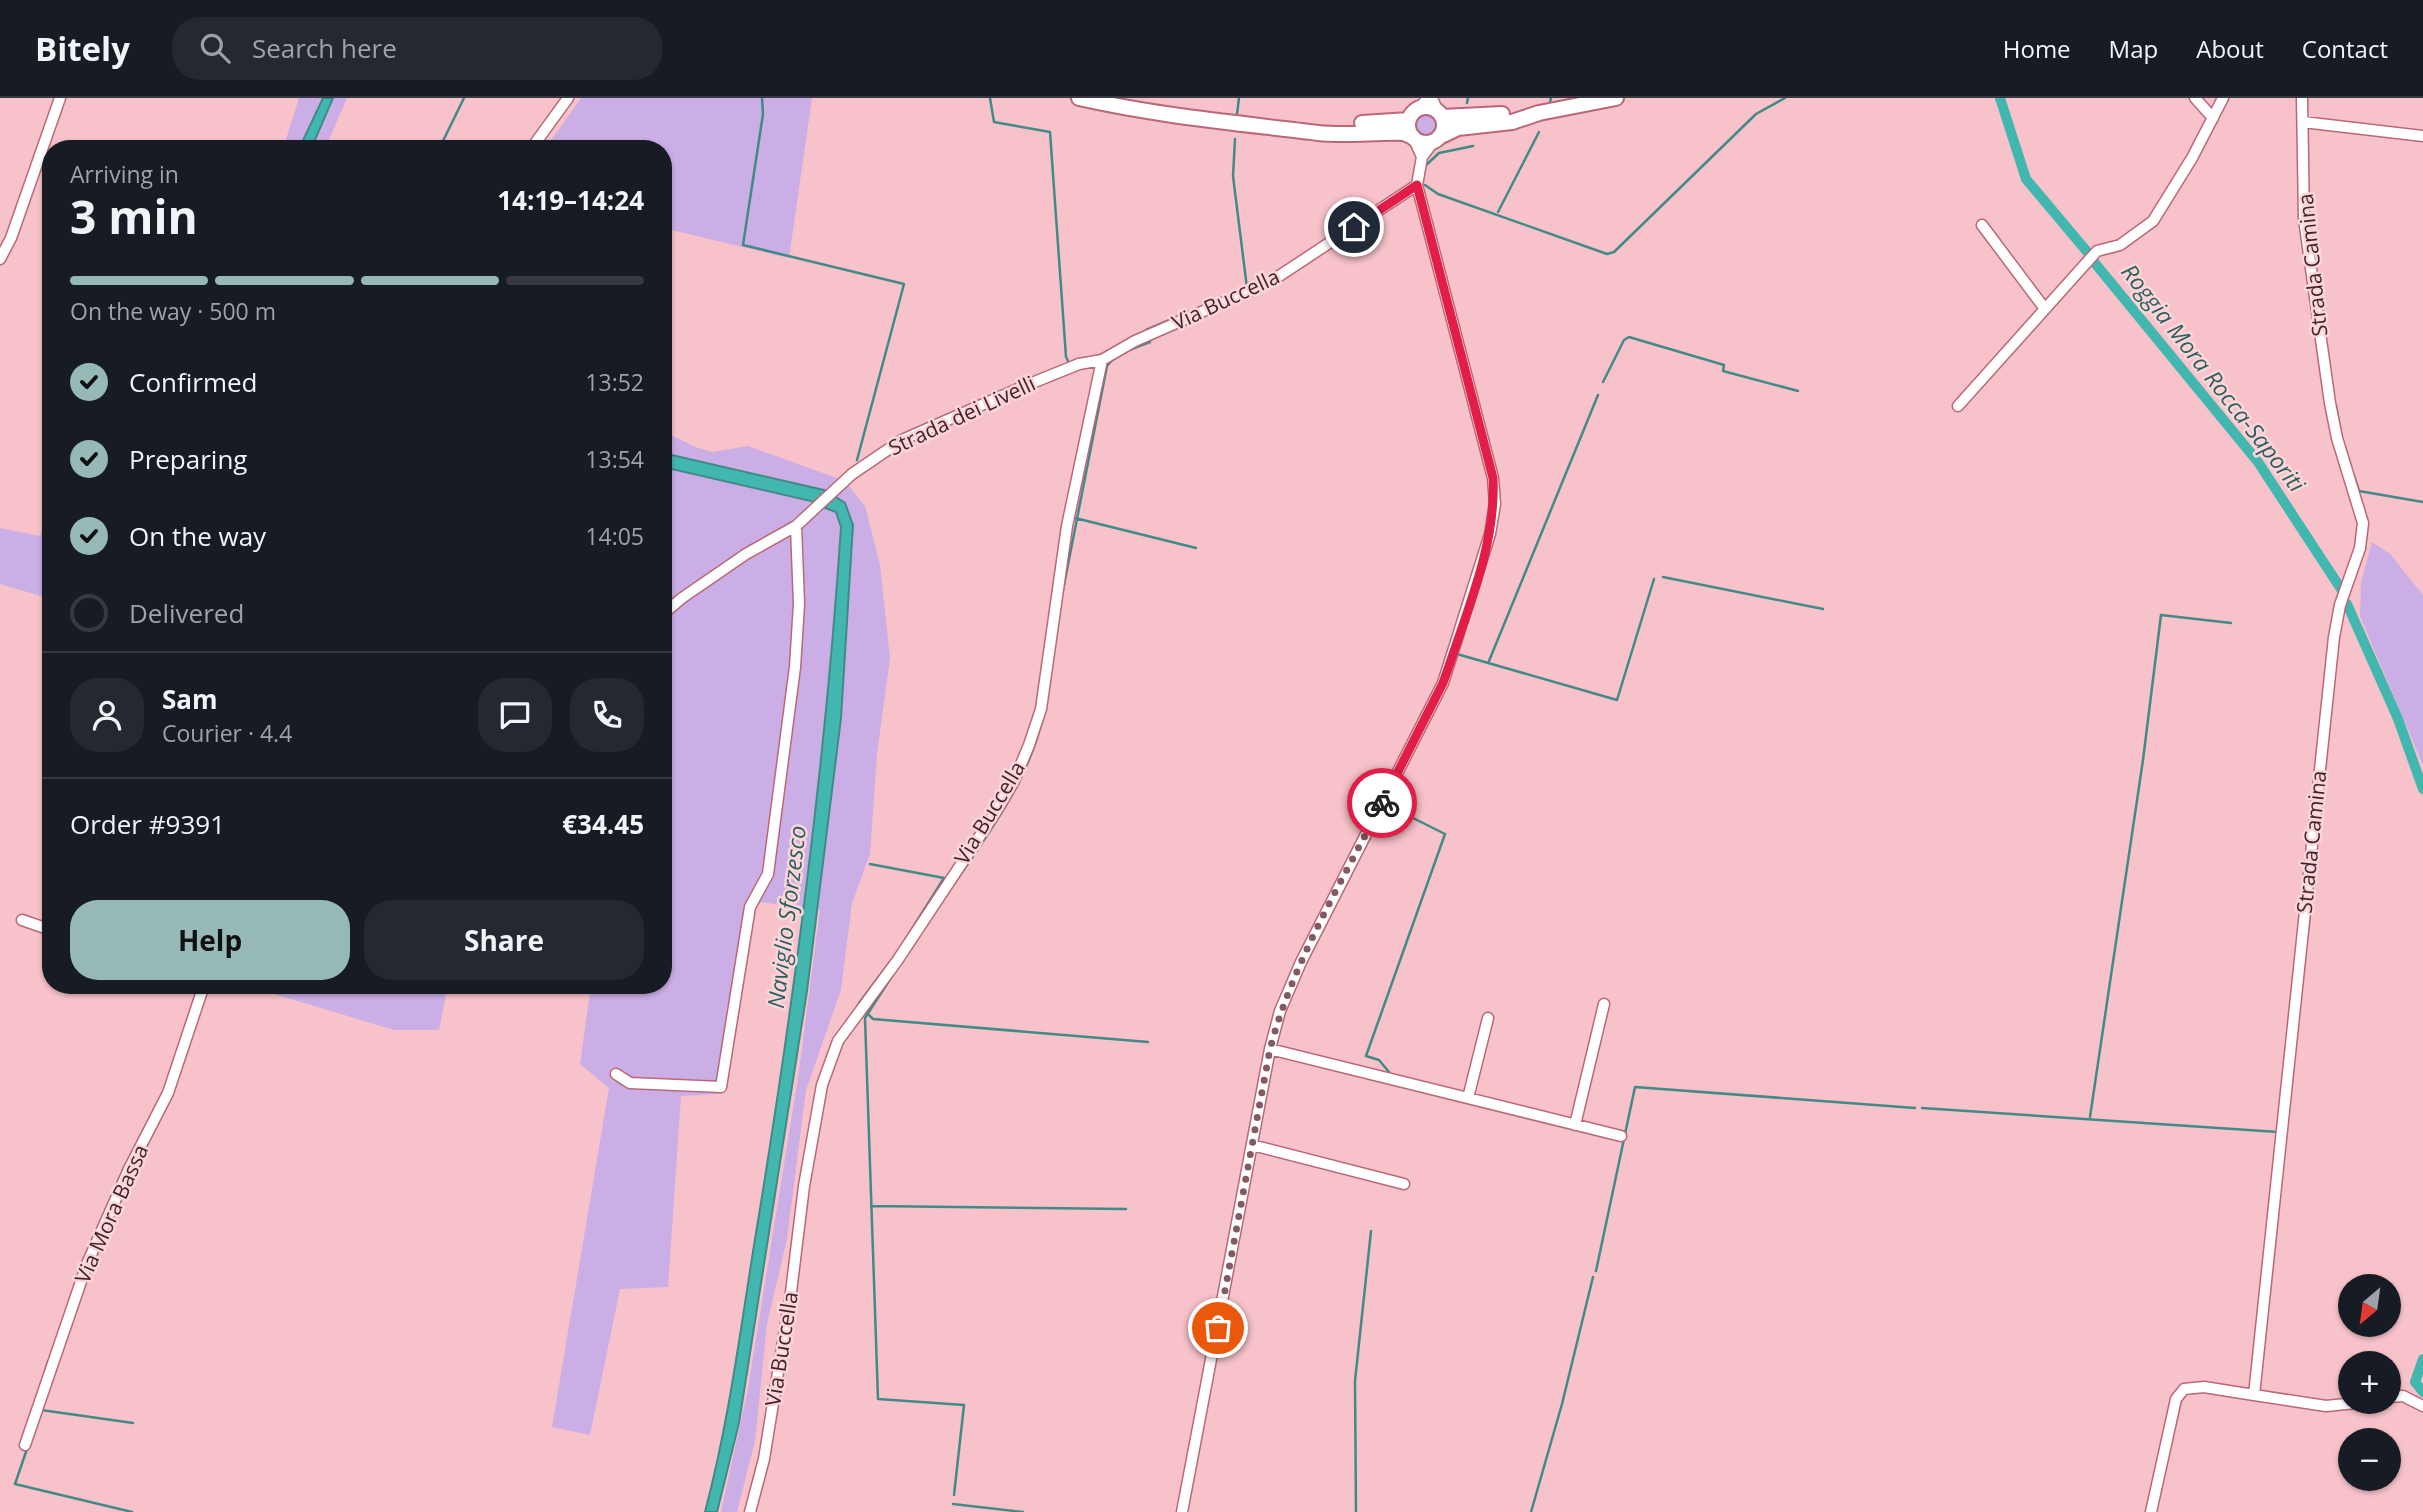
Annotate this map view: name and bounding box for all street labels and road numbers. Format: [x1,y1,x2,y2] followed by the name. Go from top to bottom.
[2291,192,2333,338] street label: Strada Camina
[1167,262,1284,336] street label: Via Buccella
[884,369,1040,461] street label: Strada dei Livelli
[947,756,1031,869] street label: Via Buccella
[2290,769,2332,915] street label: Strada Camina
[68,1140,154,1287] street label: Via Mora Bassa
[758,1290,804,1408] street label: Via Buccella

